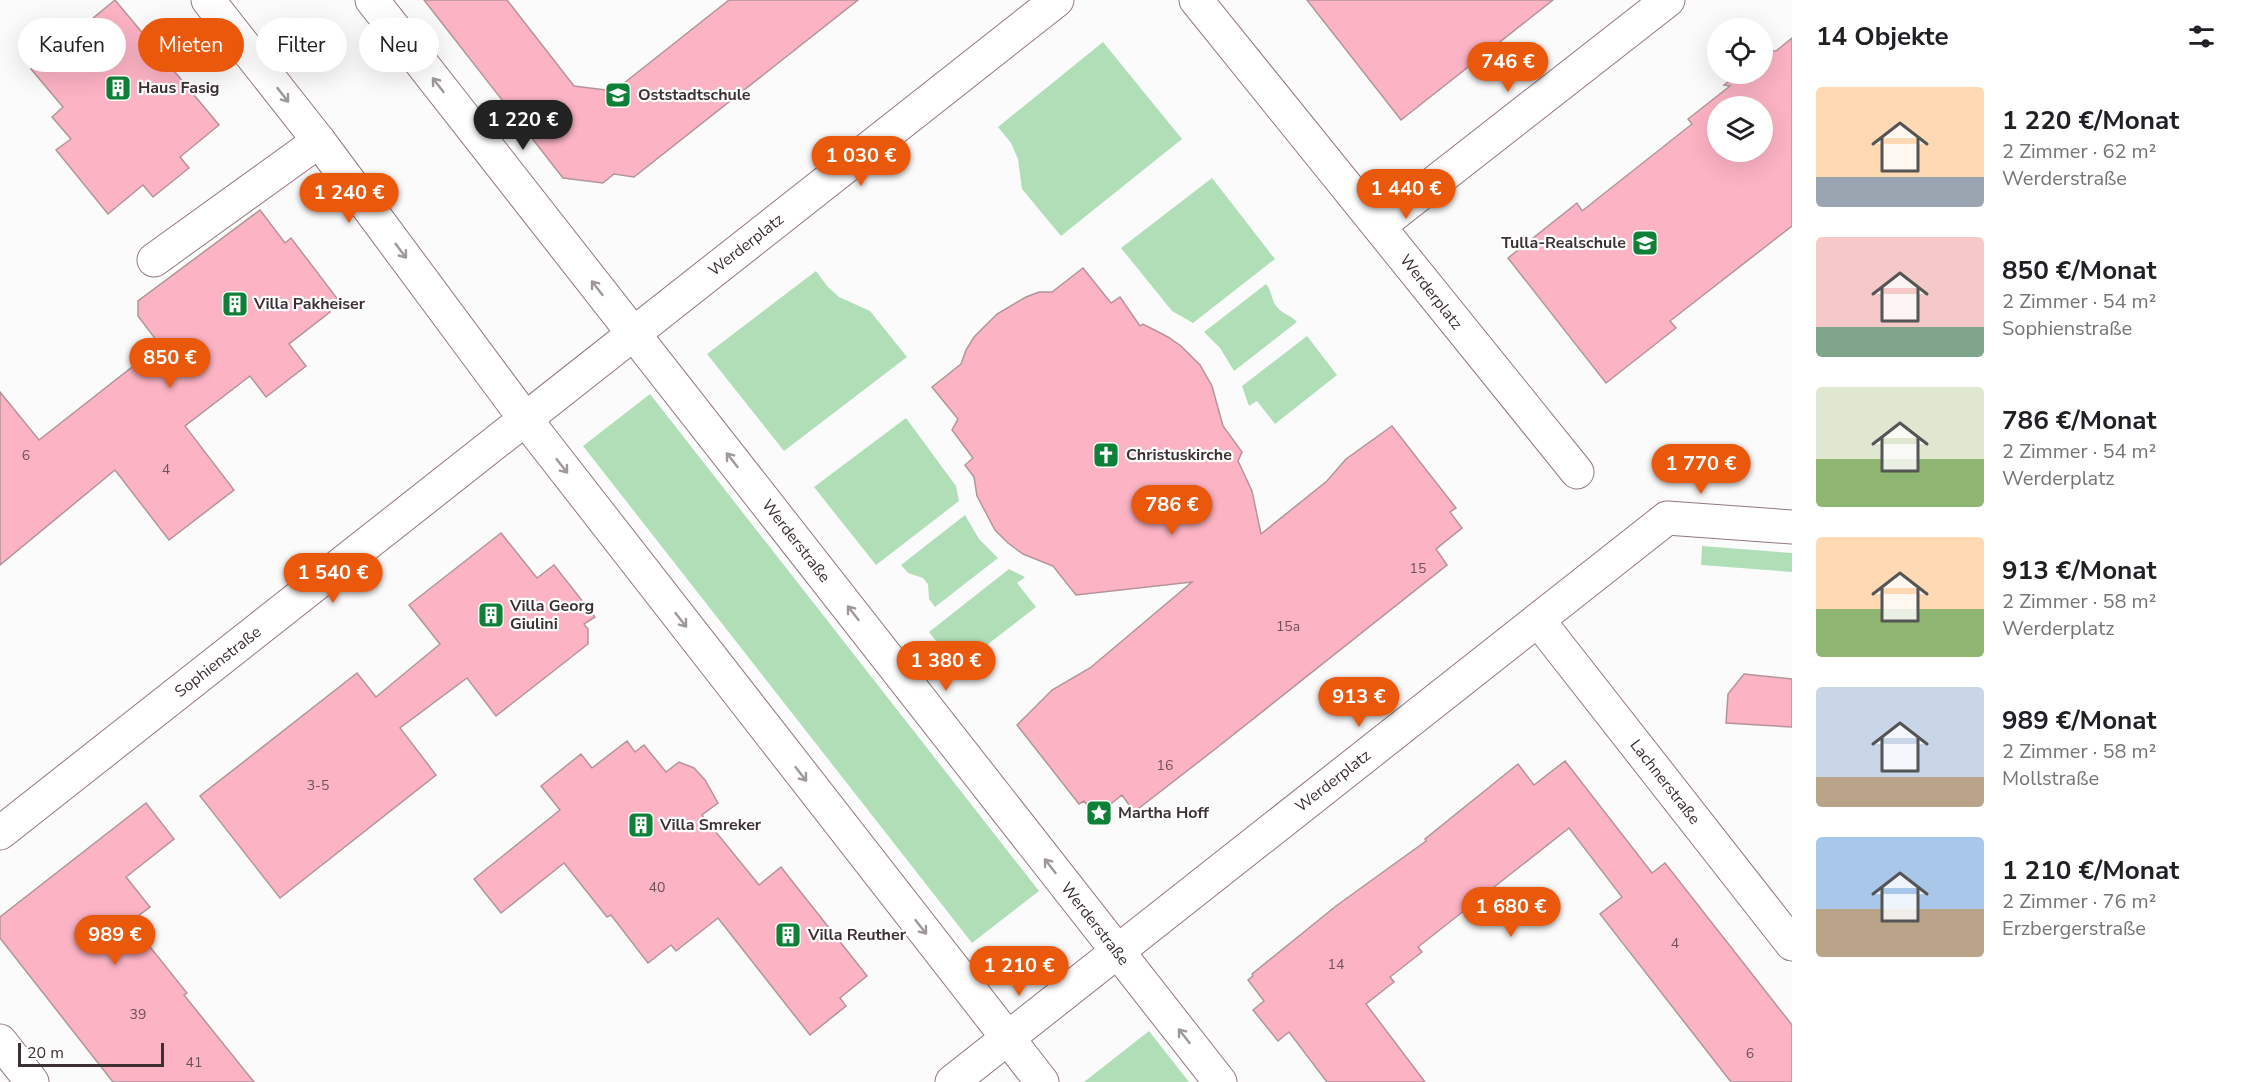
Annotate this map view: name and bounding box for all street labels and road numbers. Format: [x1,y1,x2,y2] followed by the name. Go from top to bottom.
[704,209,788,281] street label: Werderplatz
[1395,250,1467,334] street label: Werderplatz
[757,495,835,587] street label: Werderstraße
[170,621,266,703] street label: Sophienstraße
[1625,735,1705,829] street label: Lachnerstraße
[1291,745,1375,817] street label: Werderplatz
[1056,878,1134,970] street label: Werderstraße

